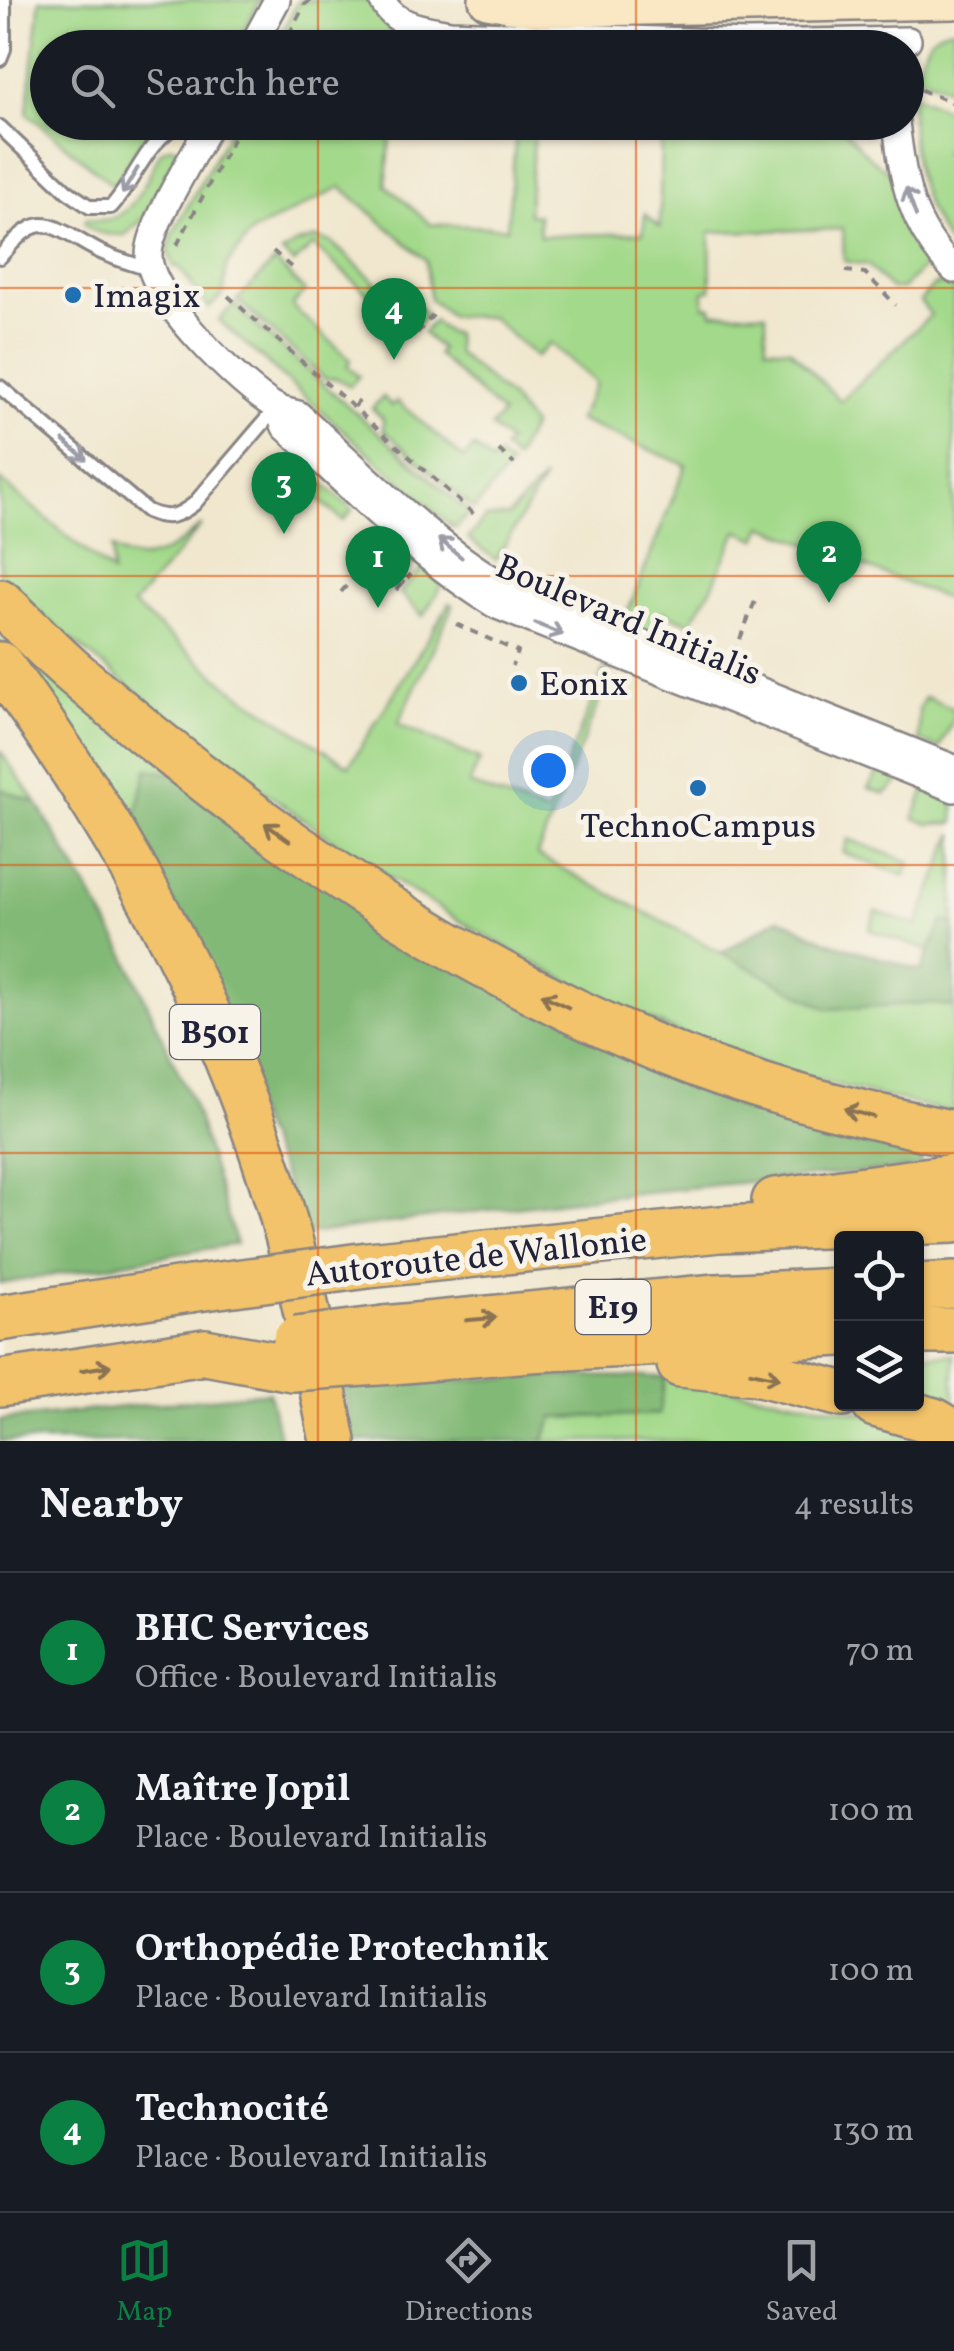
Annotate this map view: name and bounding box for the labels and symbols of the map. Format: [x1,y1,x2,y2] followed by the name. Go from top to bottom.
[120,166,140,195] one-way arrow
[901,187,919,219] one-way arrow
[93,274,200,322] place label: Imagix
[362,278,426,360] pin: 4
[62,284,84,306] marker: Imagix
[61,439,87,461] one-way arrow
[252,452,316,534] pin: 3
[796,520,862,603] pin: 2
[346,526,410,608] pin: 1
[437,537,463,559] one-way arrow
[488,544,768,699] street label: Boulevard Initialis
[533,621,564,639] one-way arrow
[539,662,628,710] place label: Eonix
[508,672,530,694] marker: Eonix
[523,745,574,796] your location
[687,777,709,799] marker: TechnoCampus
[580,804,816,852] place label: TechnoCampus
[264,822,292,843] one-way arrow
[541,990,571,1009] one-way arrow
[170,1005,260,1059] road number: B501
[844,1103,875,1122] one-way arrow
[303,1217,649,1301] street label: Autoroute de Wallonie
[576,1280,650,1334] road number: E19
[465,1310,497,1329] one-way arrow
[80,1359,112,1377] one-way arrow
[748,1366,780,1385] one-way arrow

